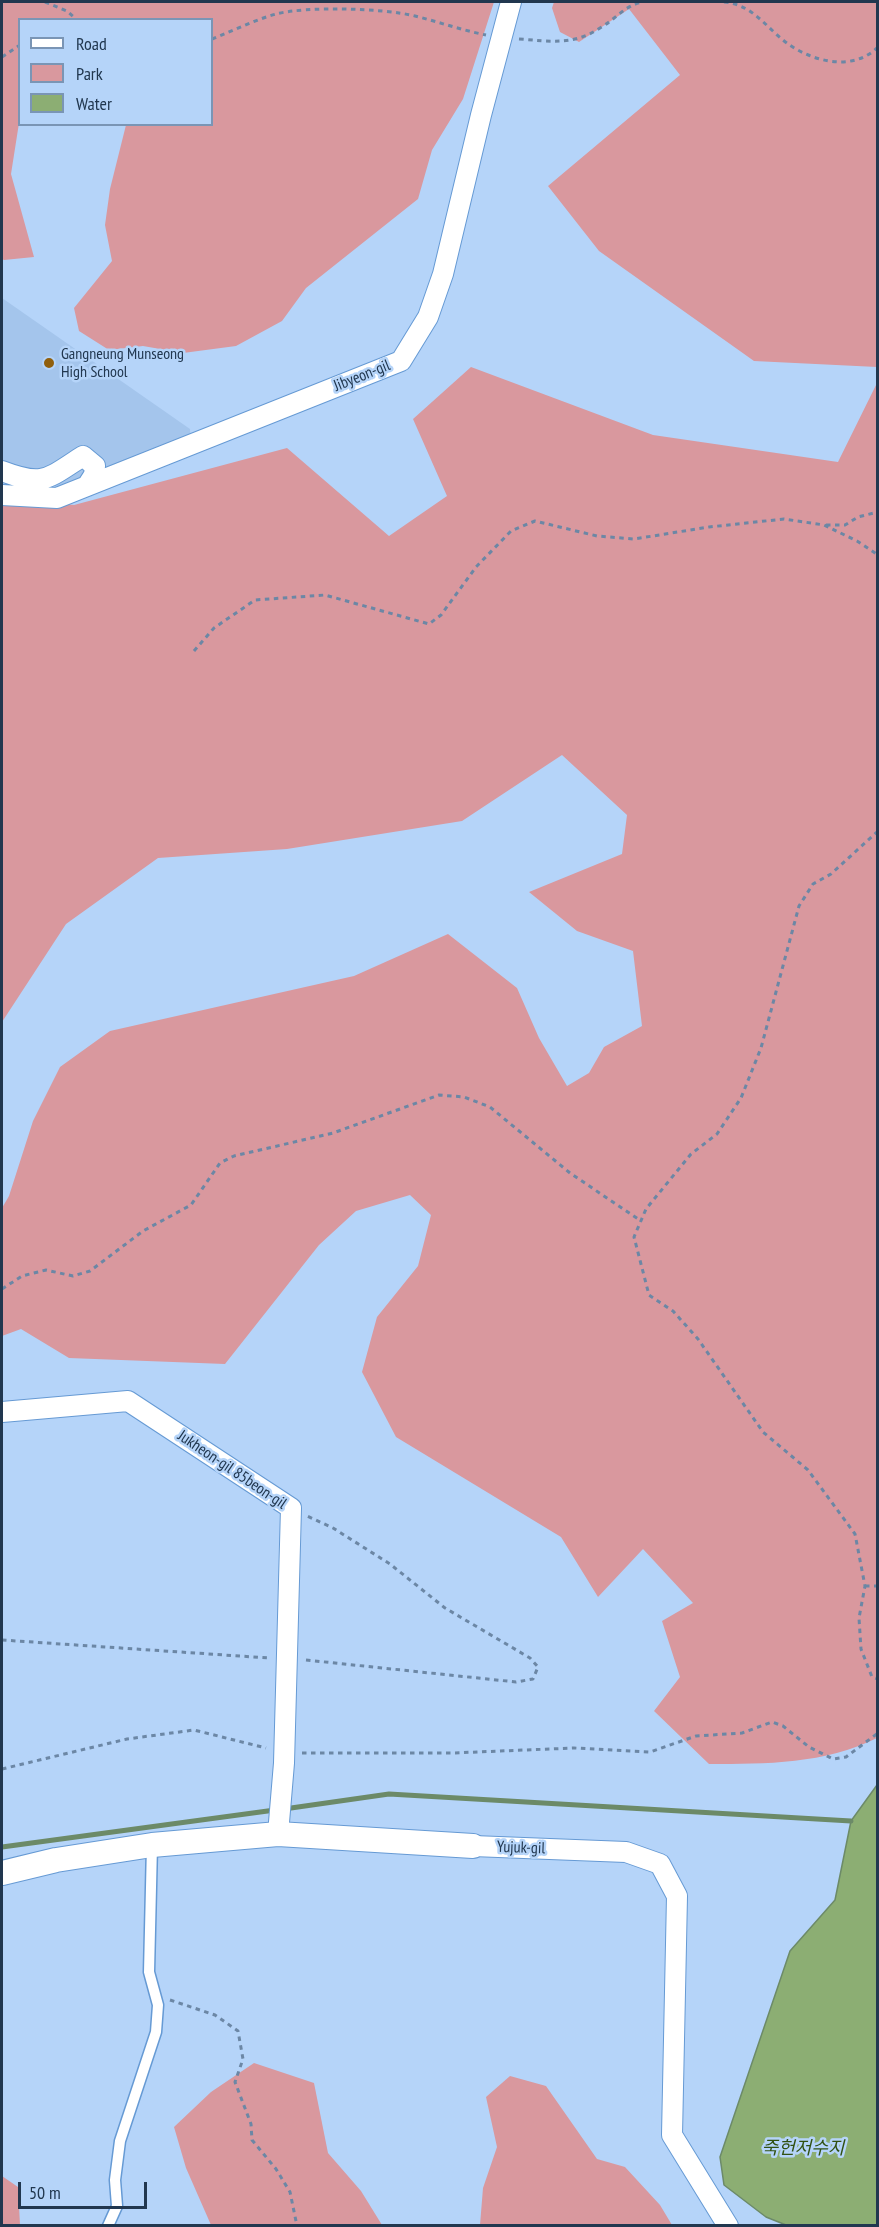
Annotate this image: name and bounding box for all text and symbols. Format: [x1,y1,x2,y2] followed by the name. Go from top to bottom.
[18,18,213,126] legend
[76,32,107,55] text: Road
[76,62,103,85] text: Park
[76,92,112,115] text: Water
[61,344,184,382] place label: Gangneung Munseong High School
[42,356,56,370] marker: Gangneung Munseong High School
[331,356,393,396] street label: Jibyeon-gil
[174,1426,290,1514] street label: Jukheon-gil 85beon-gil
[497,1838,545,1858] street label: Yujuk-gil
[762,2138,844,2160] water label: 죽헌저수지
[21,2170,150,2208] scale bar
[29,2181,61,2204] text: 50 m

